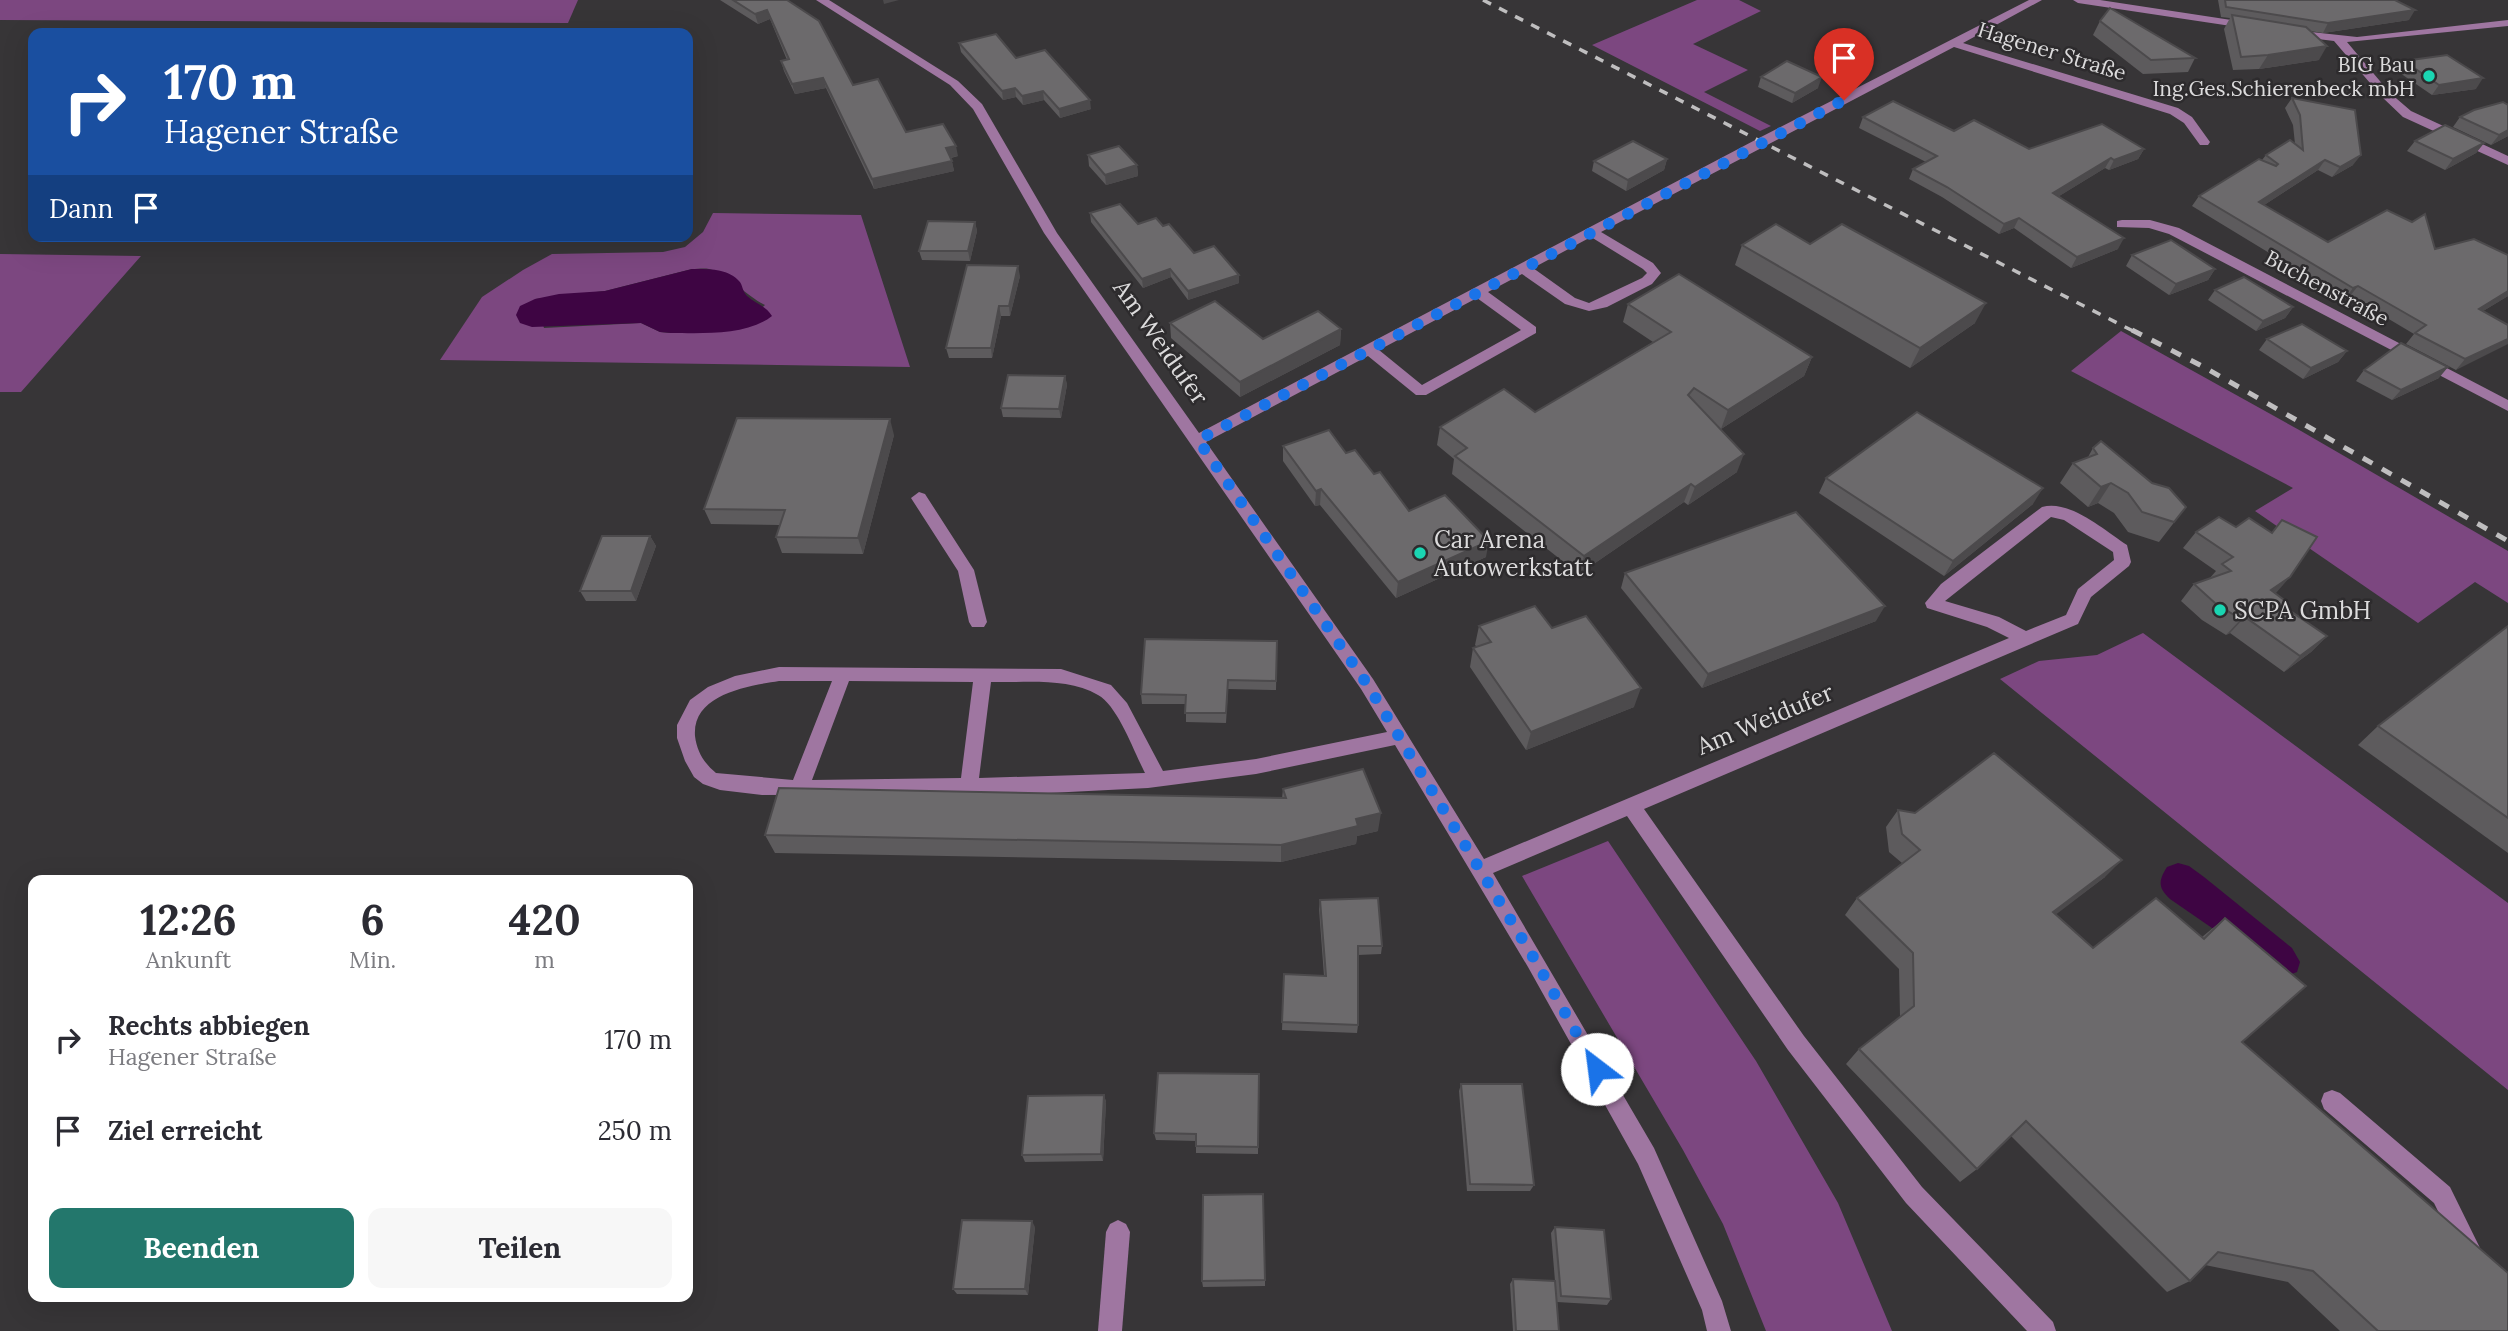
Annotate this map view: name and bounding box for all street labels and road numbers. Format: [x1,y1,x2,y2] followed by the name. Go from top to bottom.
[1974,16,2130,86] street label: Hagener Straße
[2260,244,2394,332] street label: Buchenstraße
[1106,273,1216,411] street label: Am Weidufer
[1691,676,1839,762] street label: Am Weidufer

